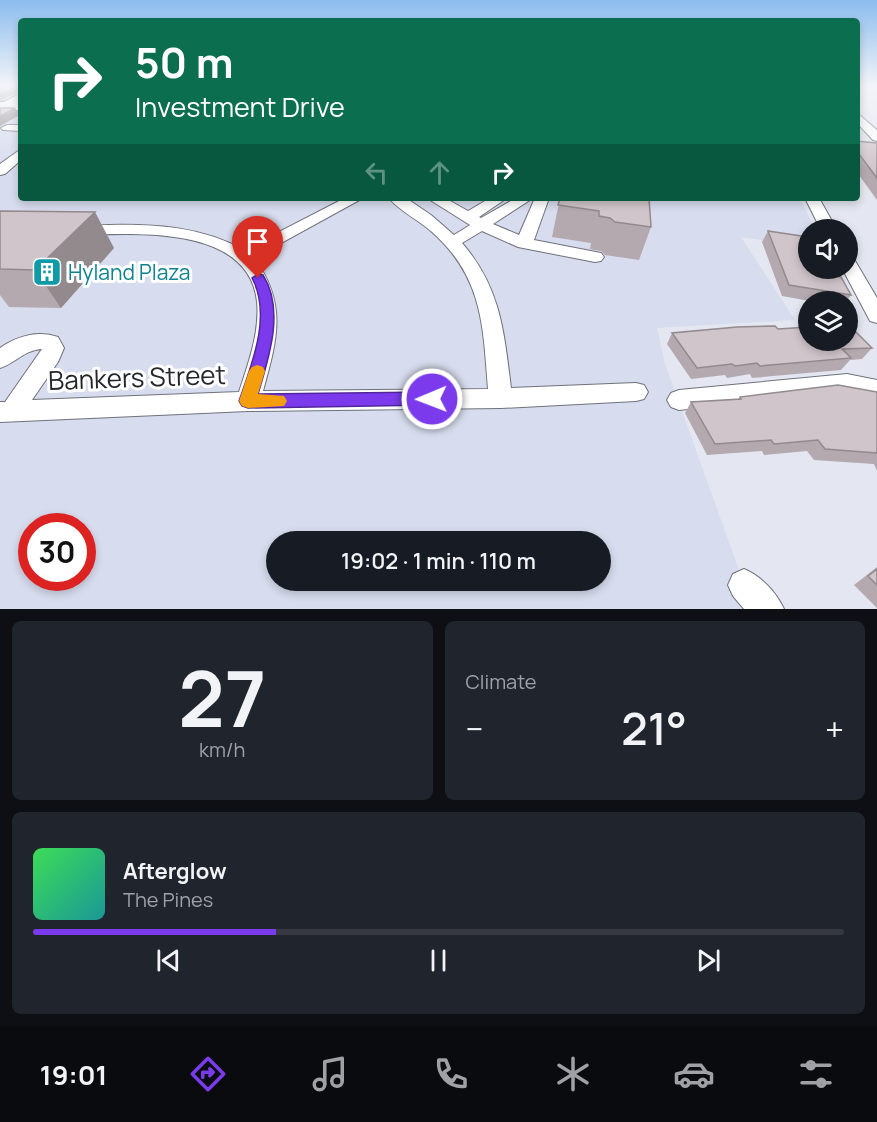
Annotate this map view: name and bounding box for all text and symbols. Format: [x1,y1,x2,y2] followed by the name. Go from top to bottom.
[135,33,233,91] text: 50 m
[36,42,114,120] icon: right
[135,88,345,125] text: Investment Drive
[360,156,393,189] icon: left
[423,156,456,189] icon: ahead
[486,156,519,189] icon: right
[232,216,283,278] pin
[798,219,858,351] map controls
[798,219,858,279] button: sound
[241,225,274,258] icon: arrive
[31,256,63,288] building icon: Hyland Plaza
[68,258,190,286] place label: Hyland Plaza
[798,291,858,351] button: layers
[48,356,226,398] street label: Bankers Street
[400,367,464,431] position arrow
[18,513,96,591] speed limit sign: 30
[341,546,536,576] text: 19:02 · 1 min · 110 m
[178,644,266,750] text: 27
[466,668,537,695] text: Climate
[621,697,687,759] text: 21°
[466,706,483,751] text: −
[825,706,844,751] text: +
[199,736,246,763] text: km/h
[123,856,227,886] text: Afterglow
[123,886,213,913] text: The Pines
[152,944,185,977] icon: previous
[422,944,455,977] icon: pause
[692,944,725,977] icon: next
[187,1053,229,1095] icon: directions
[309,1053,351,1095] icon: music
[430,1053,472,1095] icon: phone
[552,1053,594,1095] icon: climate
[673,1053,715,1095] icon: car
[795,1053,837,1095] icon: filters
[40,1056,107,1093] text: 19:01

